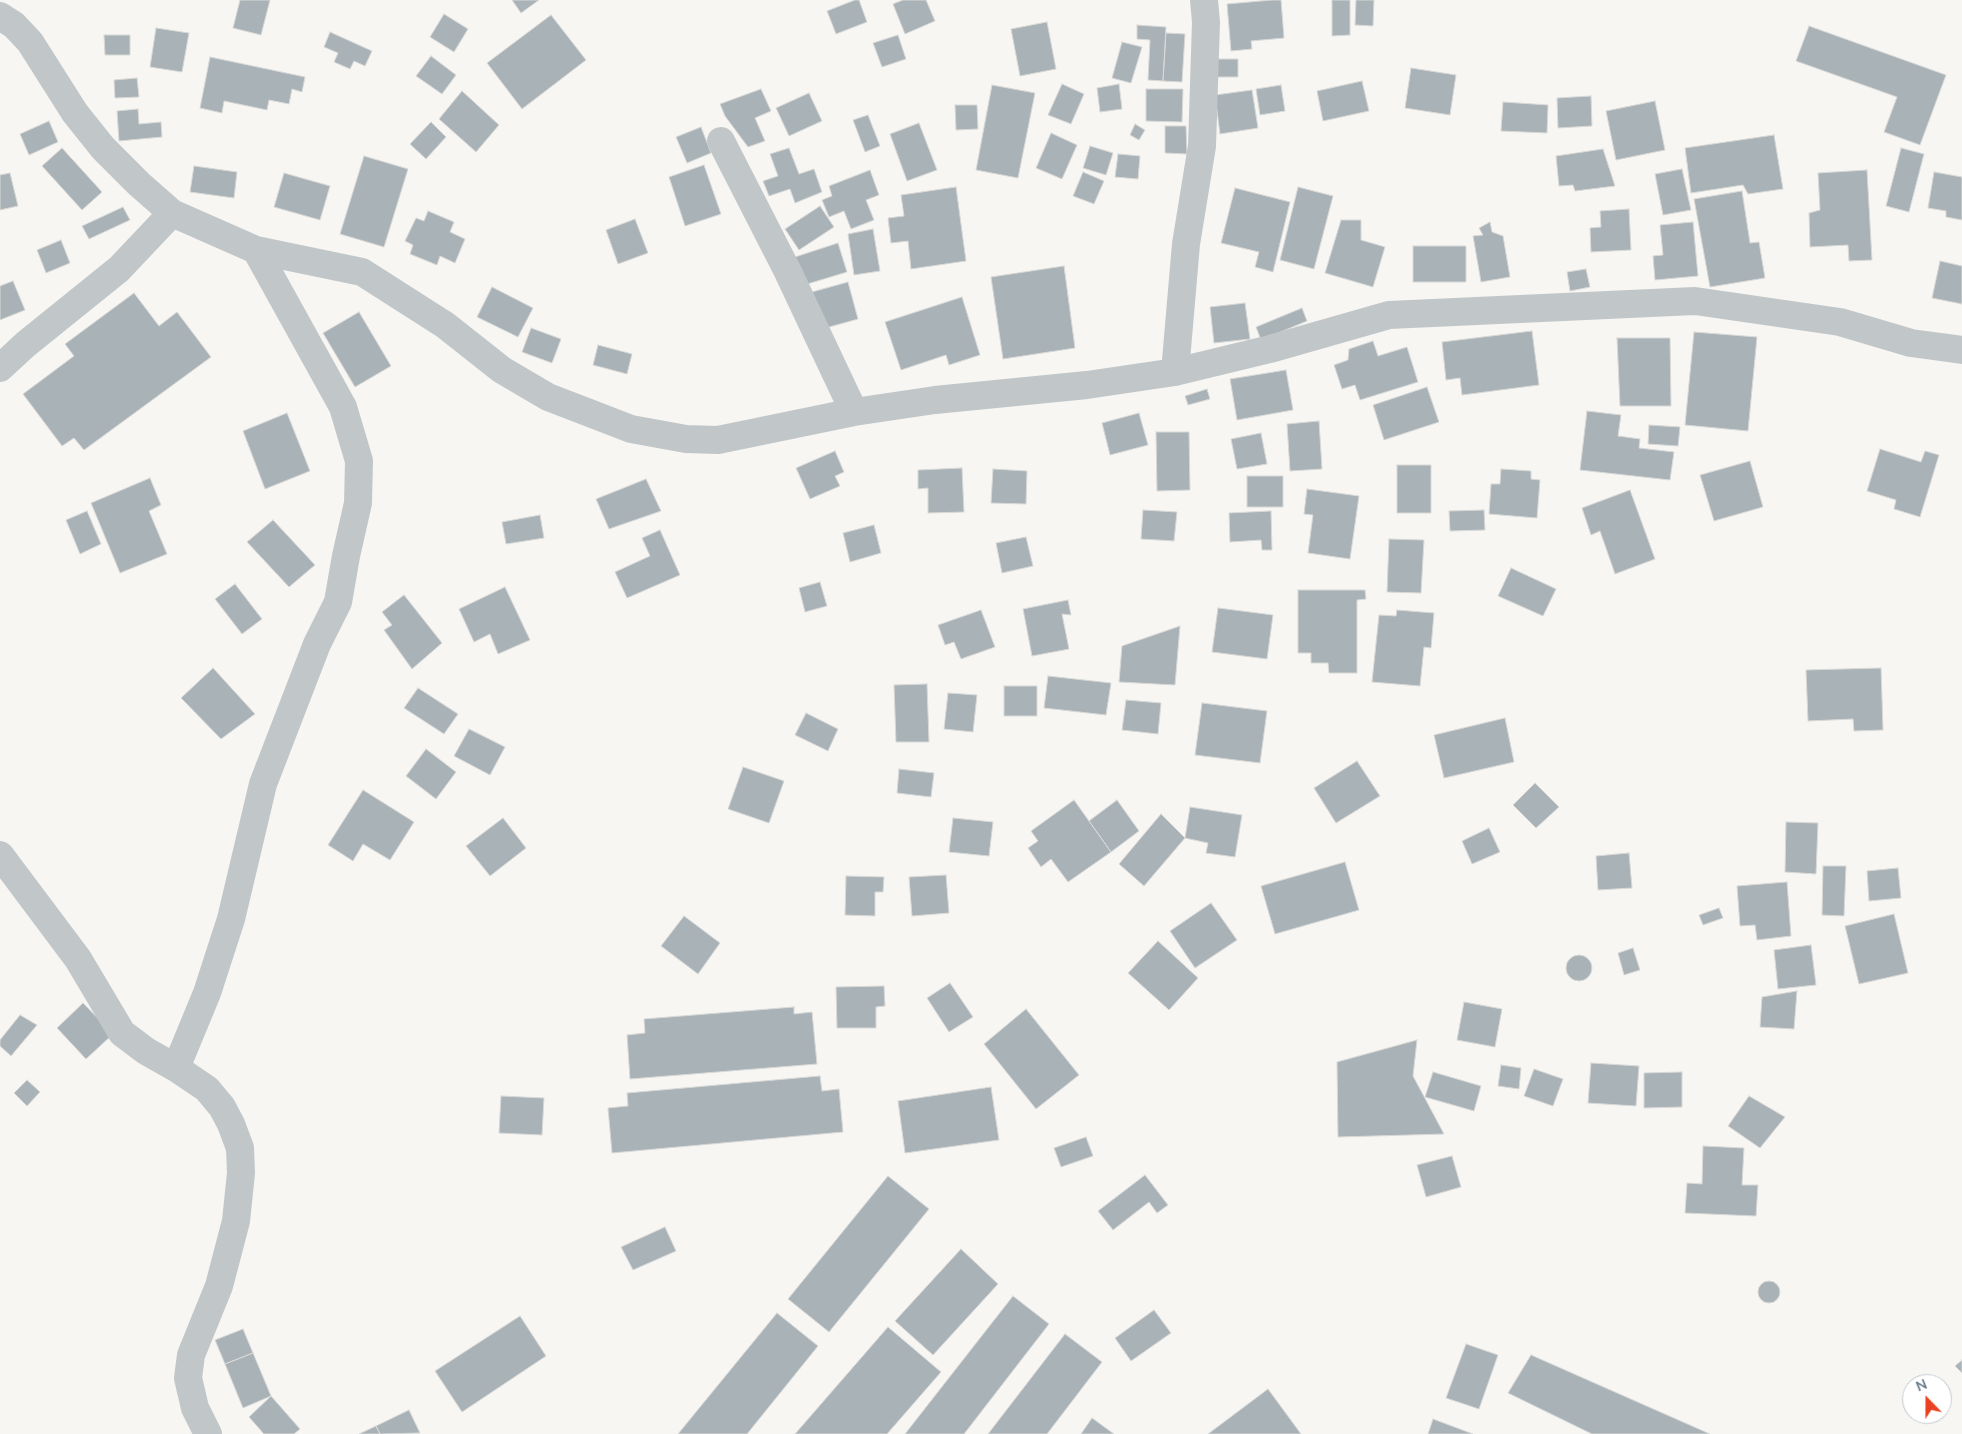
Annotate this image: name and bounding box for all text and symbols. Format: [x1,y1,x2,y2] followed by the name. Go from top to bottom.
[1902,1374,1952,1424] north arrow
[1913,1375,1930,1396] text: N

